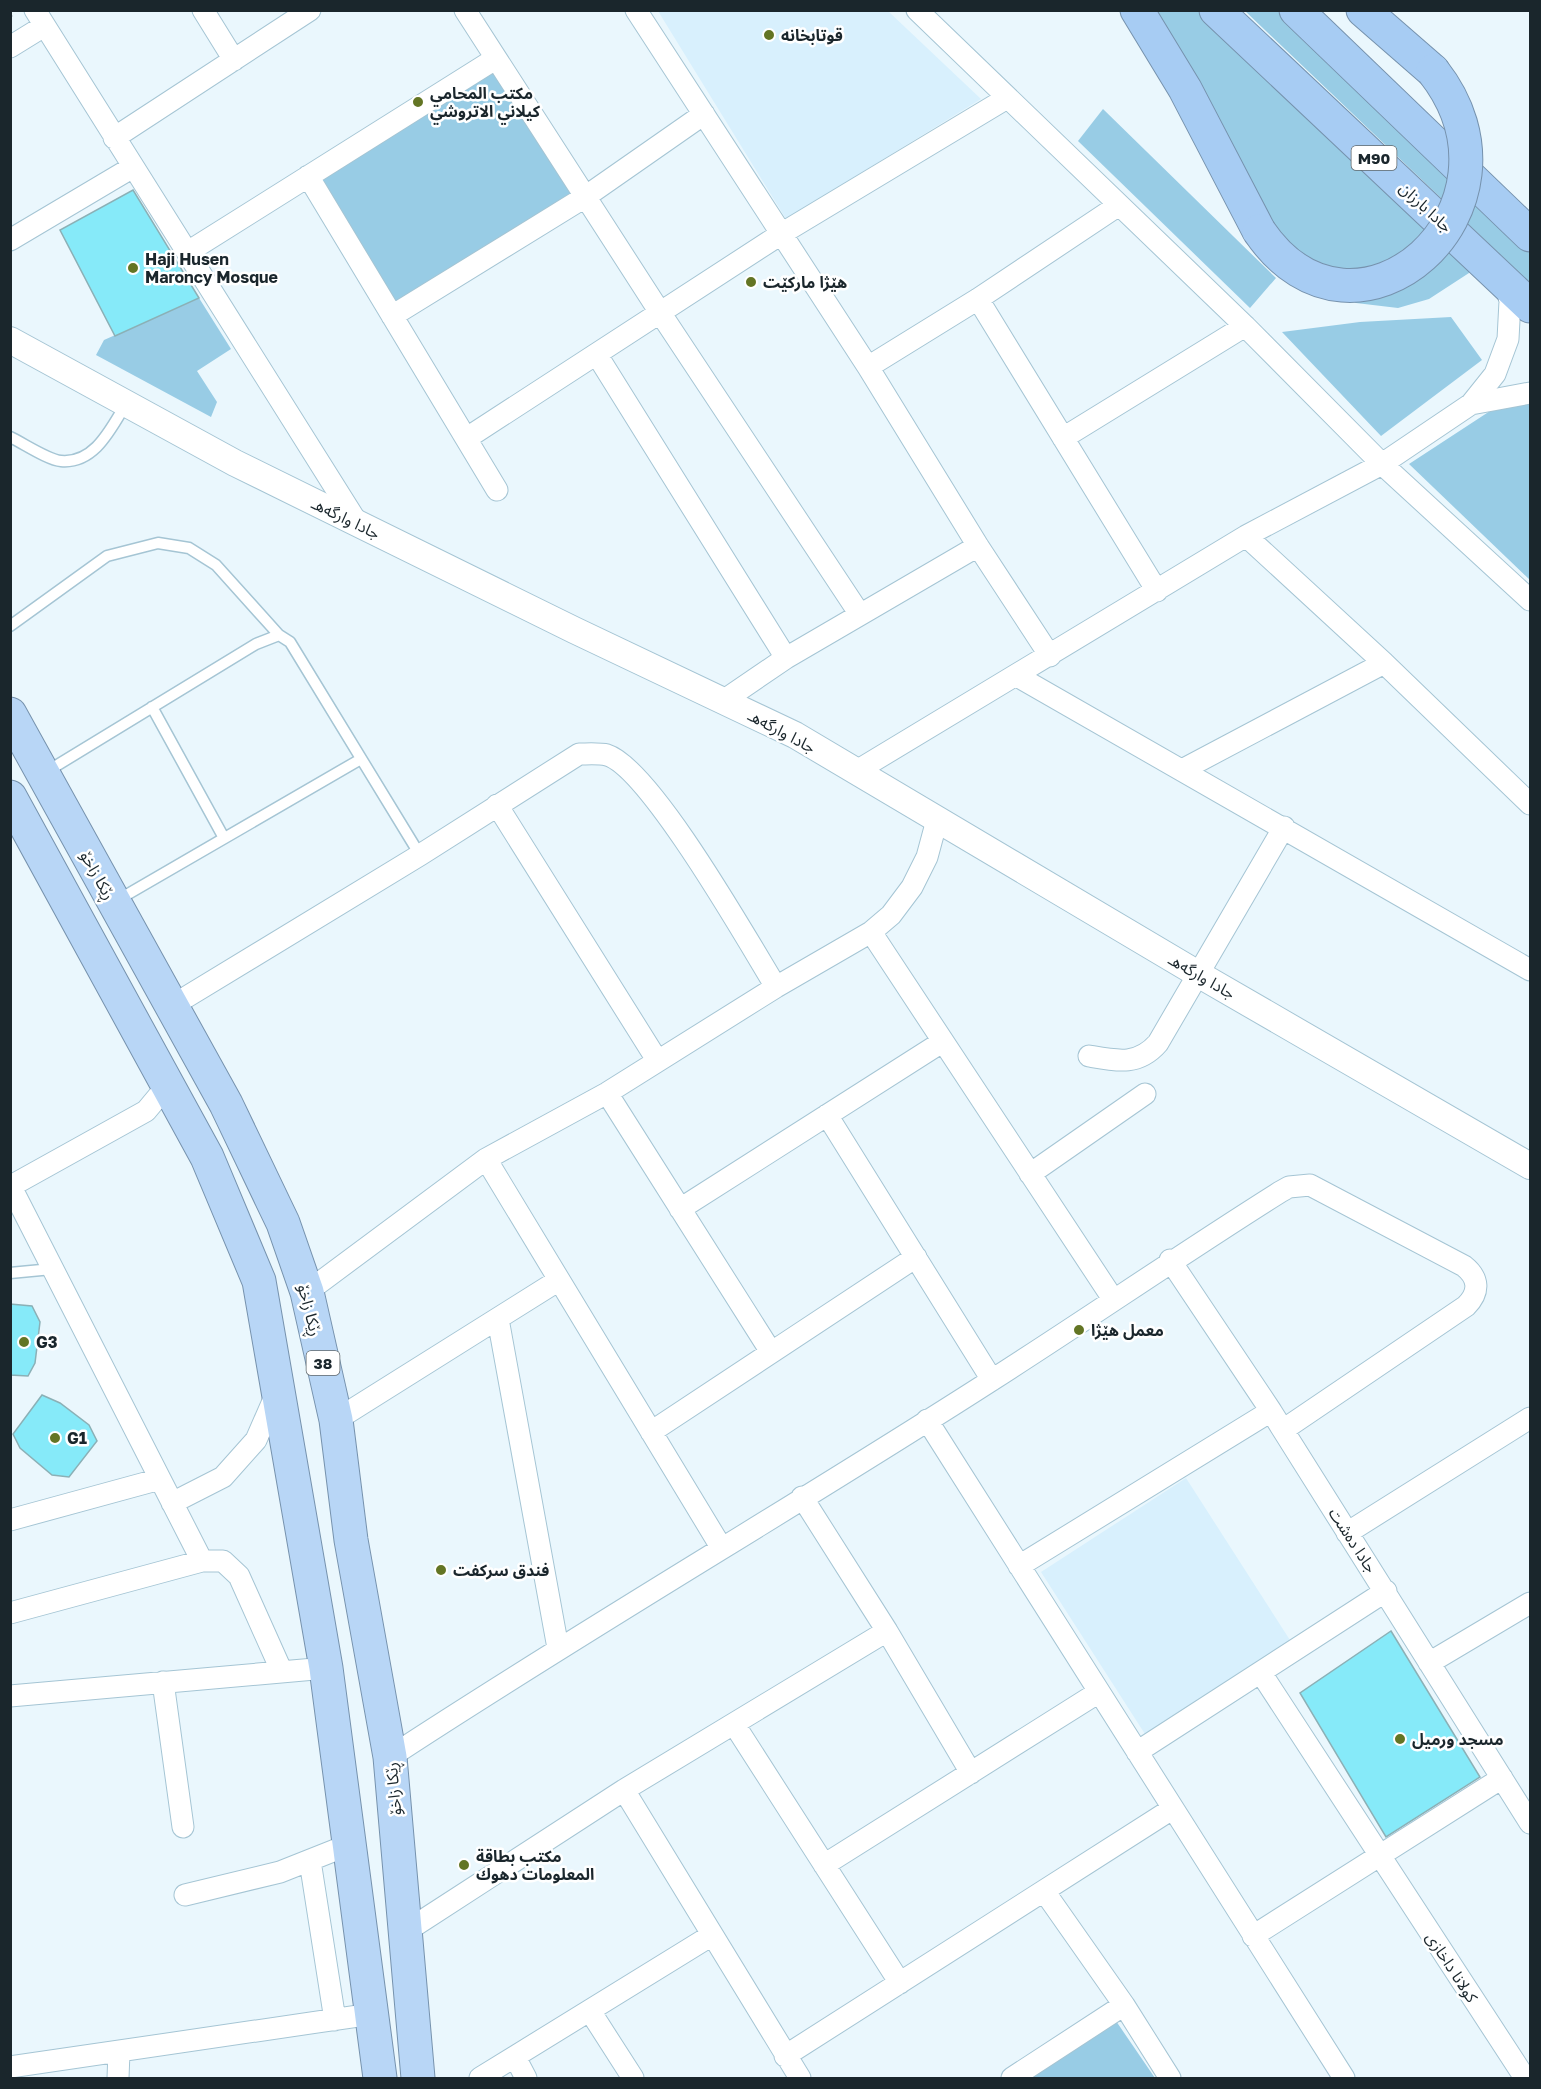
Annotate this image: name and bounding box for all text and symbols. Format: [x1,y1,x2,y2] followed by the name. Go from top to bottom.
[781,25,843,45] place label: قوتابخانه
[762,28,776,42] marker: قوتابخانه
[430,83,541,125] place label: مكتب المحامي كيلاني الاتروشي
[411,95,425,109] marker: مكتب المحامي كيلاني الاتروشي
[1352,146,1396,170] road number: M90
[1396,178,1456,236] street label: جادا بارزان
[145,249,278,287] place label: Haji Husen Maroncy Mosque
[126,261,140,275] marker: Haji Husen Maroncy Mosque
[763,272,847,292] place label: هێژا ماركێت
[744,275,758,289] marker: هێژا ماركێت
[309,493,383,543] street label: جادا وارگه‌هـ
[745,705,819,757] street label: جادا وارگه‌هـ
[72,847,120,905] street label: ڕێکا زاخۆ
[1165,949,1239,1003] street label: جادا وارگه‌هـ
[290,1282,326,1339] street label: ڕێکا زاخۆ
[1091,1320,1164,1340] place label: معمل ھێژا
[1072,1323,1086,1337] marker: معمل ھێژا
[36,1332,58,1352] place label: G3
[17,1335,31,1349] marker: G3
[306,1351,340,1375] road number: 38
[67,1428,87,1448] place label: G1
[48,1431,62,1445] marker: G1
[1325,1504,1381,1576] street label: جادا دەشت
[453,1560,549,1580] place label: فندق سركفت
[434,1563,448,1577] marker: فندق سركفت
[1412,1729,1504,1749] place label: مسجد ورميل
[1393,1732,1407,1746] marker: مسجد ورميل
[381,1761,410,1816] street label: ڕێکا زاخۆ
[476,1846,594,1884] place label: مكتب بطاقة المعلومات دهوك
[457,1858,471,1872] marker: مكتب بطاقة المعلومات دهوك
[1422,1928,1482,2006] street label: کولانا داخازی

